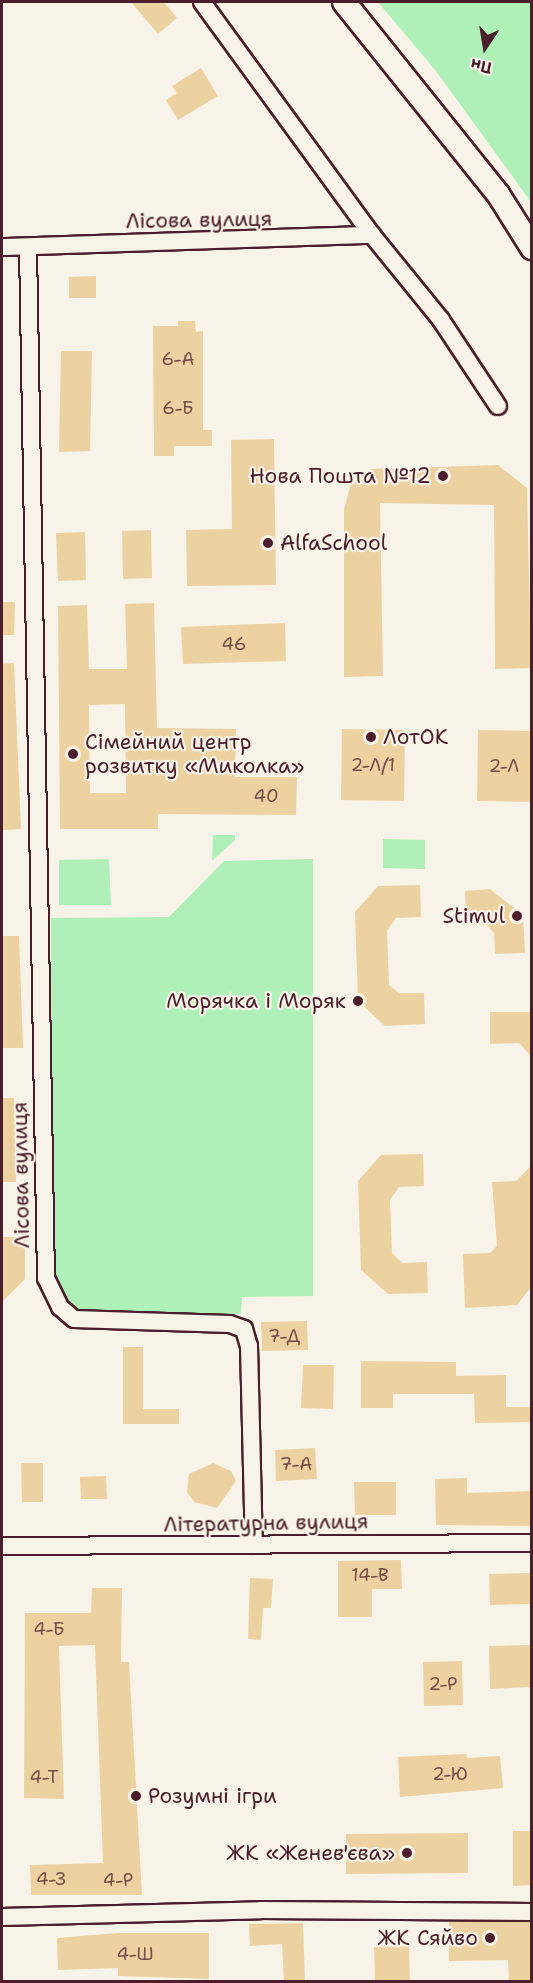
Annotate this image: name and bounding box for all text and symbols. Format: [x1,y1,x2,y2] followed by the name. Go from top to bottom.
[455,18,515,78] north arrow
[469,54,494,79] text: Пн
[125,206,273,234] street label: Лісова вулиця
[162,348,194,370] house number: 6-А
[162,397,194,419] house number: 6-Б
[249,463,431,489] place label: Нова Пошта №12
[436,469,450,483] marker: Нова Пошта №12
[280,530,387,556] place label: AlfaSchool
[261,536,275,550] marker: AlfaSchool
[222,633,246,655] house number: 46
[383,724,448,750] place label: ЛотОК
[85,729,304,779] place label: Сімейний центр розвитку «Миколка»
[364,730,378,744] marker: ЛотОК
[66,747,80,761] marker: Сімейний центр розвитку «Миколка»
[351,754,395,776] house number: 2-Л/1
[489,755,519,777] house number: 2-Л
[253,785,279,807] house number: 40
[442,903,505,929] place label: Stimul
[510,909,524,923] marker: Stimul
[166,988,346,1014] place label: Морячка і Моряк
[351,994,365,1008] marker: Морячка і Моряк
[7,1101,35,1249] street label: Лісова вулиця
[268,1325,300,1347] house number: 7-Д
[280,1453,312,1475] house number: 7-А
[163,1509,369,1537] street label: Літературна вулиця
[351,1564,389,1586] house number: 14-В
[33,1618,65,1640] house number: 4-Б
[428,1673,458,1695] house number: 2-Р
[432,1763,468,1785] house number: 2-Ю
[29,1766,59,1788] house number: 4-Т
[148,1783,277,1809] place label: Розумні ігри
[129,1789,143,1803] marker: Розумні ігри
[226,1840,395,1866] place label: ЖК «Женев'єва»
[400,1846,414,1860] marker: ЖК «Женев'єва»
[36,1868,66,1890] house number: 4-З
[103,1869,133,1891] house number: 4-Р
[377,1925,478,1951] place label: ЖК Сяйво
[483,1931,497,1945] marker: ЖК Сяйво
[116,1943,154,1965] house number: 4-Ш

